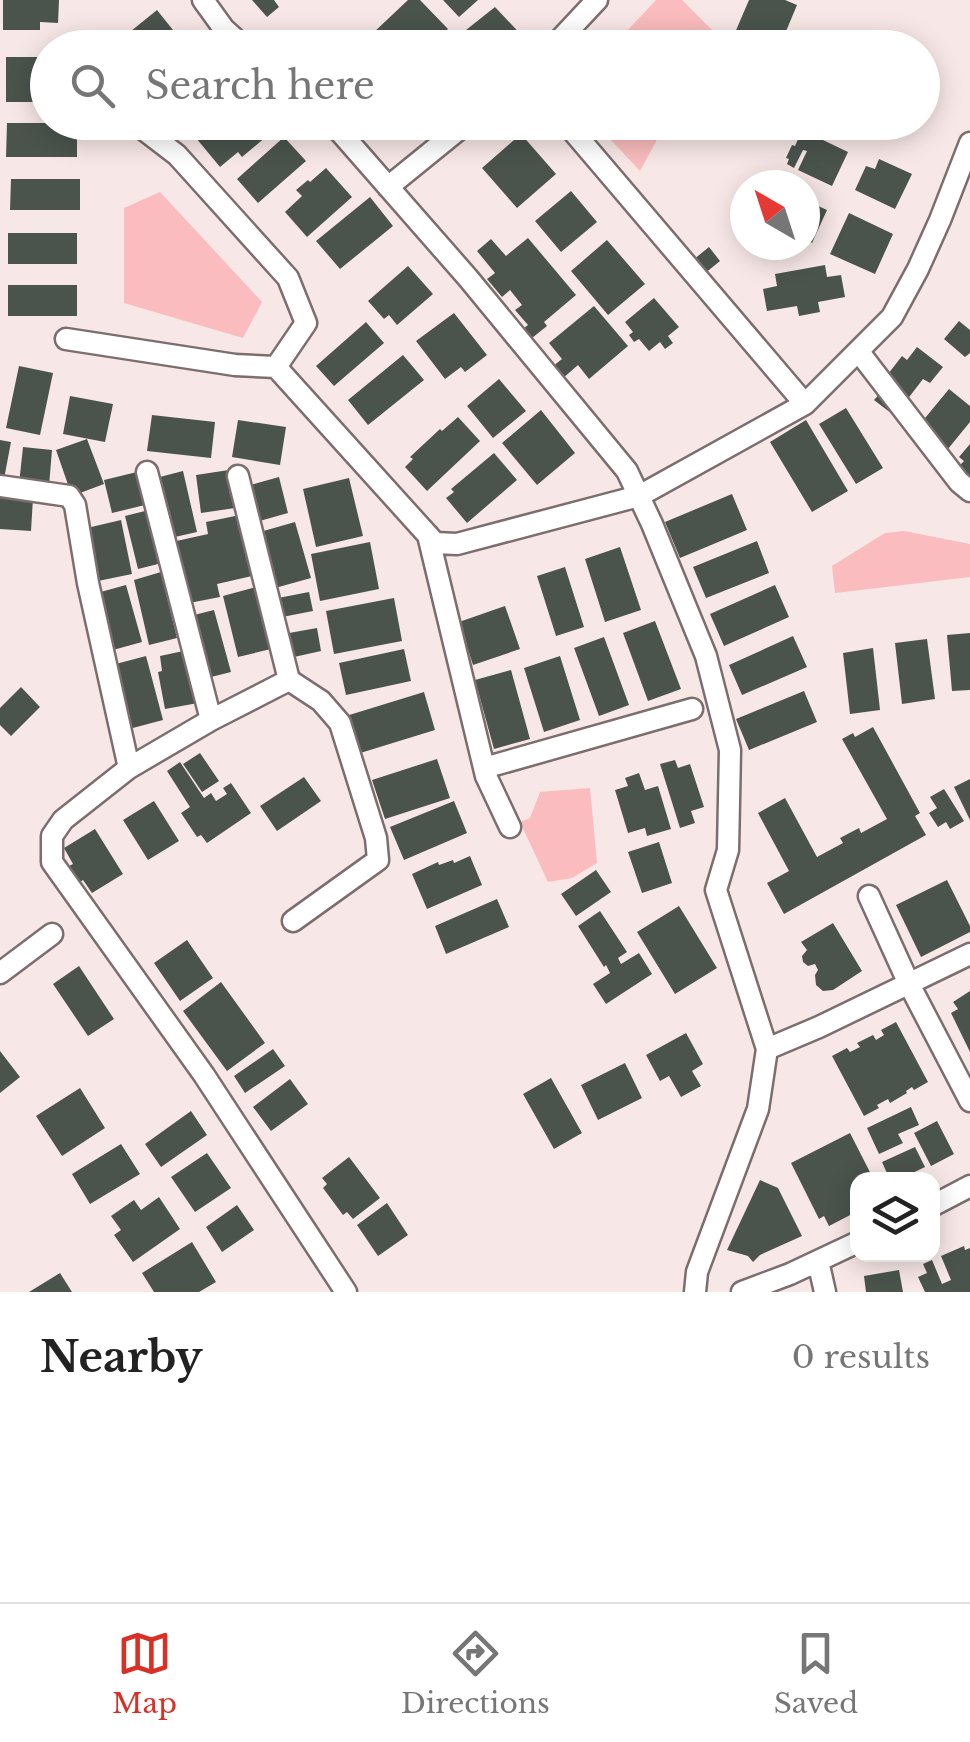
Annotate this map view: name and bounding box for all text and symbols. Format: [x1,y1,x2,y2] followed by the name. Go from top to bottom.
[30,30,940,140] search box
[65,58,120,113] icon: search
[145,62,375,109] text: Search here
[730,170,820,260] north arrow
[850,1172,940,1262] map controls
[850,1172,940,1262] button: layers
[40,1331,203,1383] text: Nearby
[792,1337,930,1377] text: 0 results
[112,1626,177,1721] tab: Map
[401,1626,550,1721] tab: Directions
[774,1626,858,1721] tab: Saved

